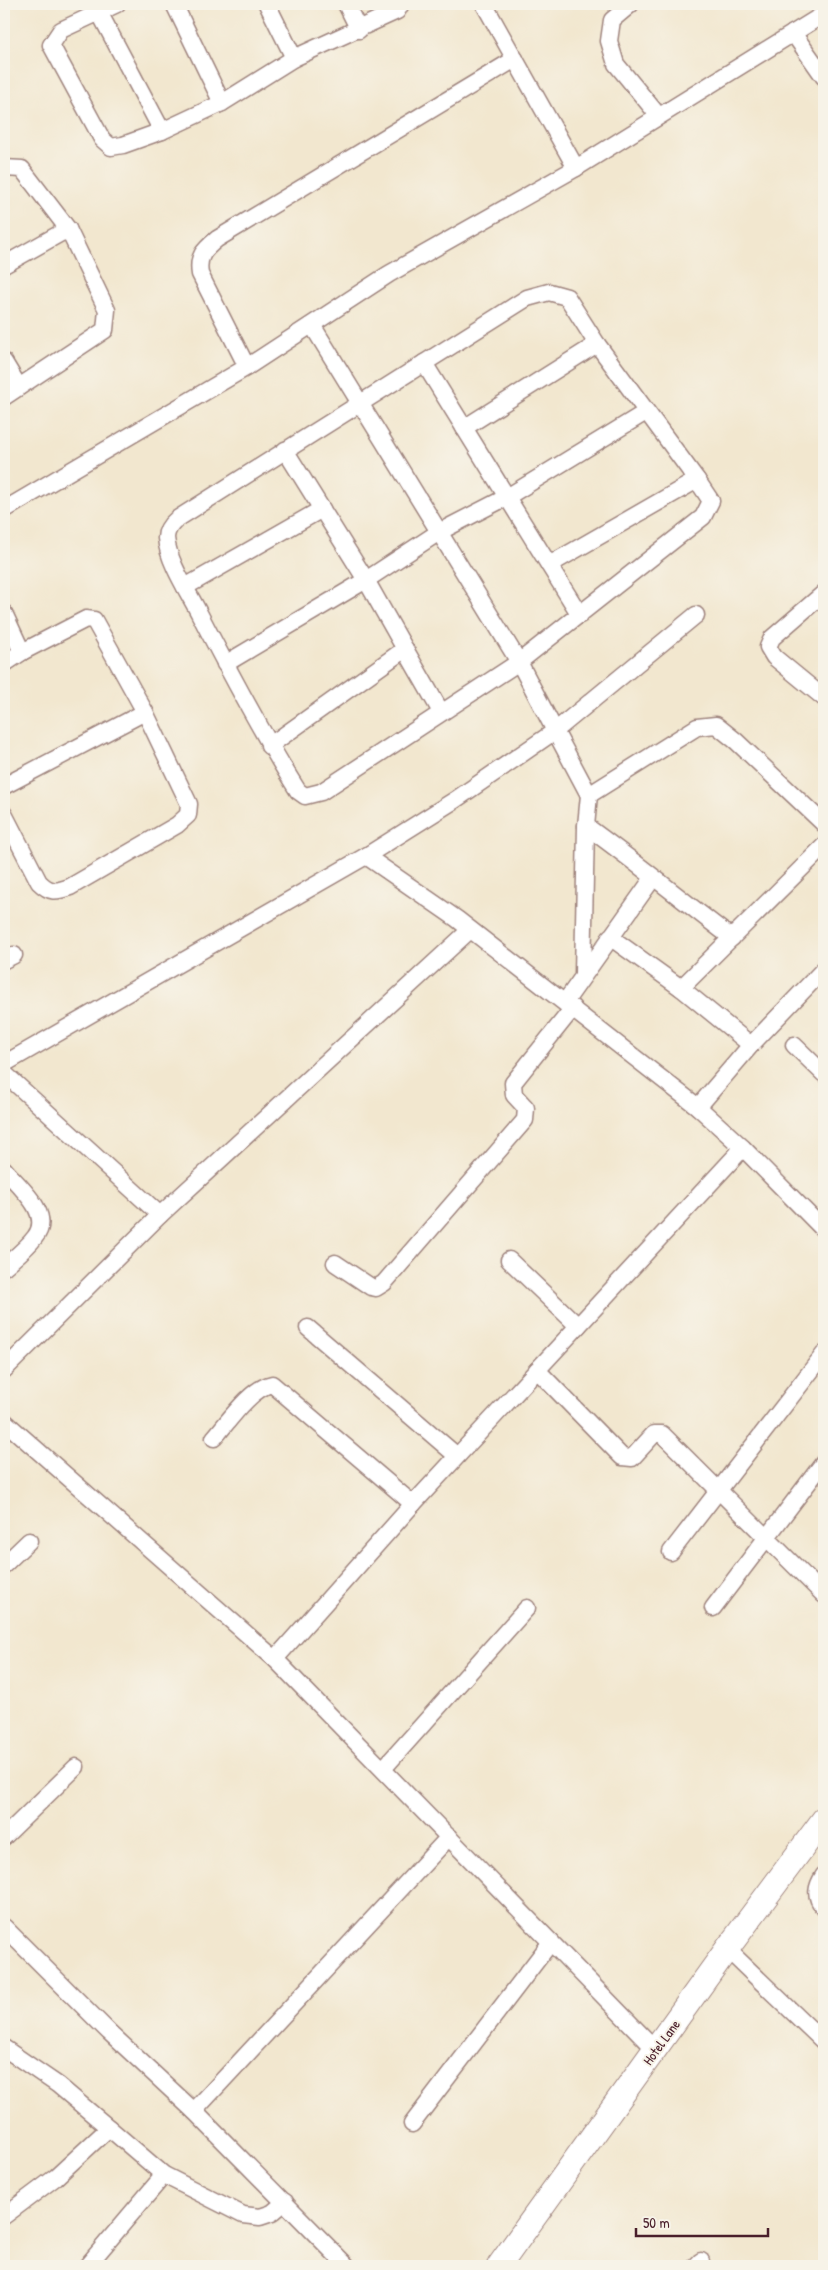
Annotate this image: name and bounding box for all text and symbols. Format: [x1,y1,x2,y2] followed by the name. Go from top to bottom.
[638,2015,684,2069] street label: Hotel Lane
[636,2205,768,2237] scale bar
[643,2212,670,2233] text: 50 m

